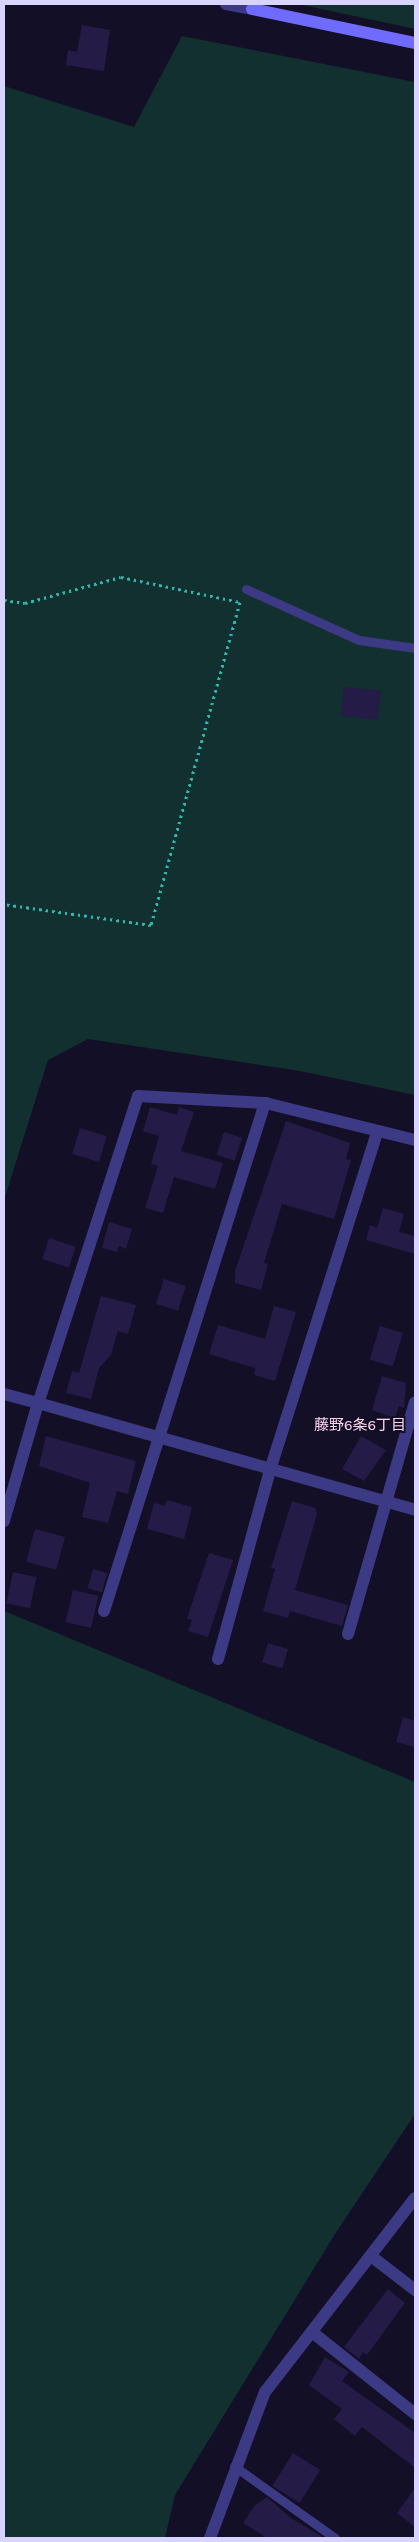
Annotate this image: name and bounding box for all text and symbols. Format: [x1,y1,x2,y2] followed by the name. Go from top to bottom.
[314,1417,406,1435] district label: 藤野6条6丁目

